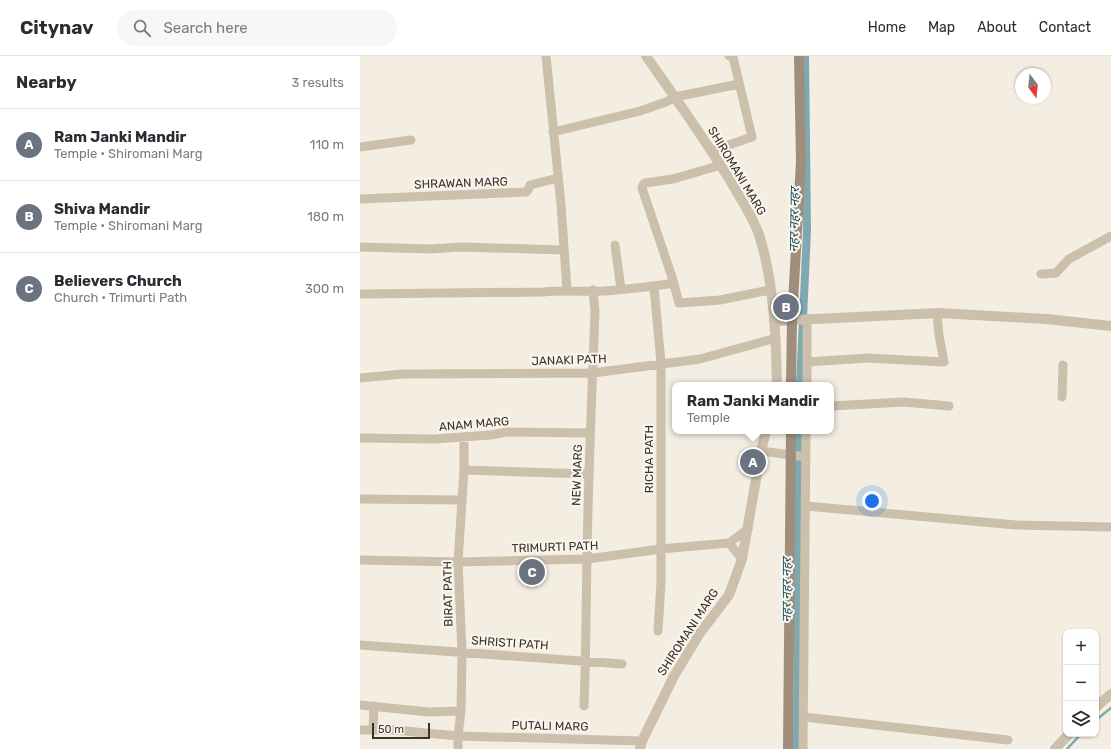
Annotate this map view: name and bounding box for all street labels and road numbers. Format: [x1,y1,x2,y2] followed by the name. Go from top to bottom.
[705,124,769,218] street label: SHIROMANI MARG
[414,174,508,192] street label: SHRAWAN MARG
[531,352,607,368] street label: JANAKI PATH
[438,414,510,434] street label: ANAM MARG
[642,425,656,493] street label: RICHA PATH
[569,444,585,506] street label: NEW MARG
[511,538,599,556] street label: TRIMURTI PATH
[440,561,456,627] street label: BIRAT PATH
[655,586,721,678] street label: SHIROMANI MARG
[471,633,549,653] street label: SHRISTI PATH
[511,718,589,734] street label: PUTALI MARG

